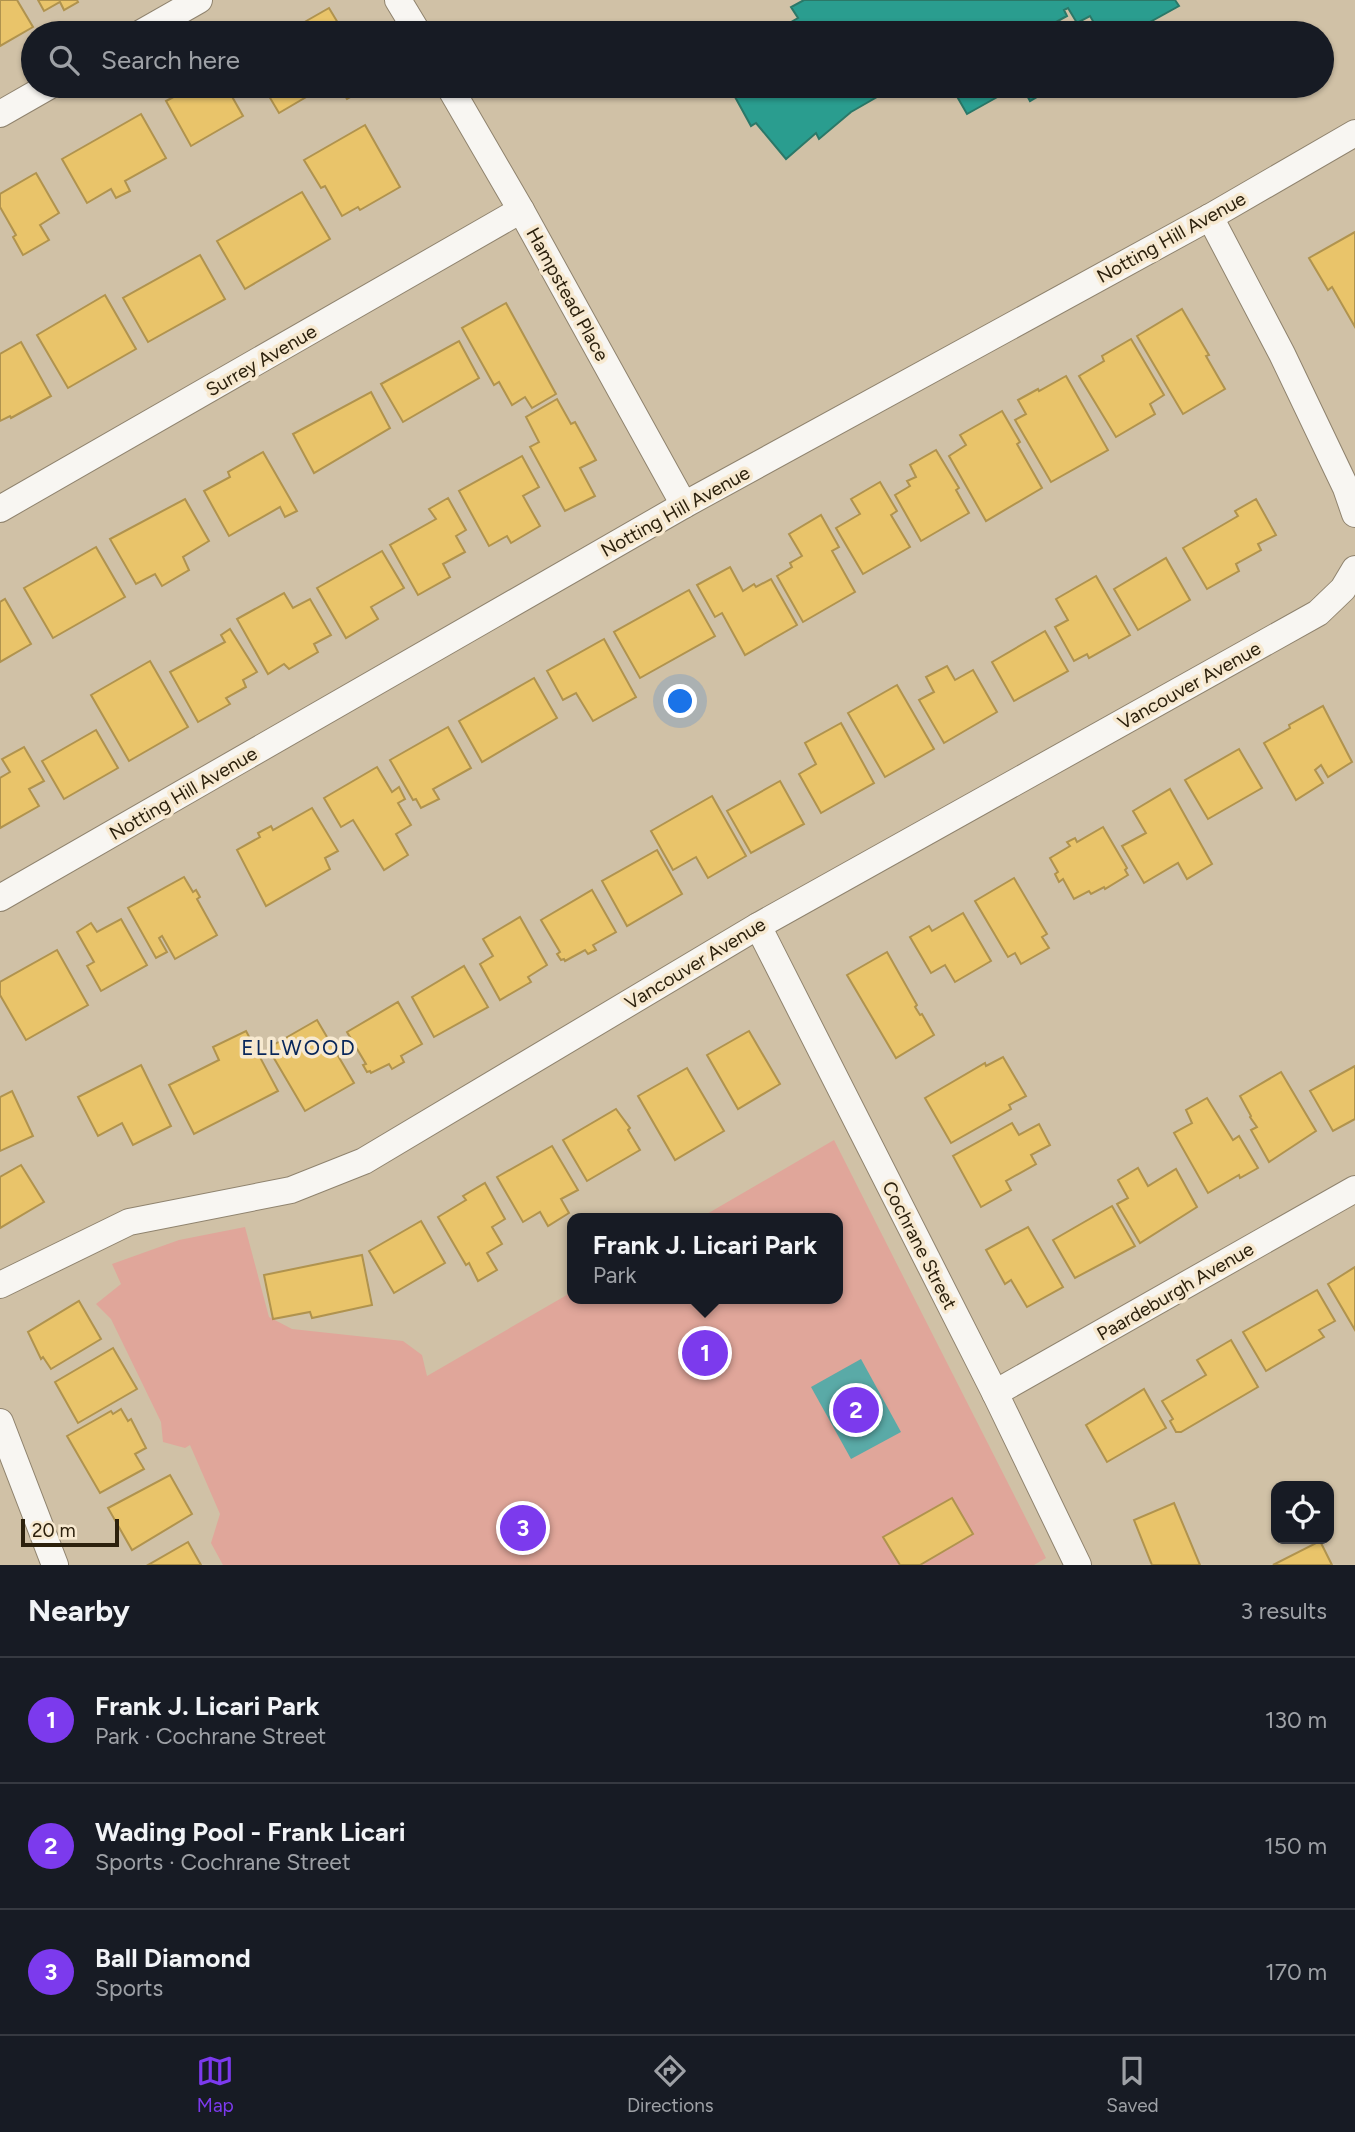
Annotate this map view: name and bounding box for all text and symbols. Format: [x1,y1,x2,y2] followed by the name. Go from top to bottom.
[21,21,1334,98] search box
[45,41,83,79] icon: search
[101,44,240,76] text: Search here
[1093,187,1250,288] street label: Notting Hill Avenue
[521,224,614,365] street label: Hampstead Place
[202,319,321,401] street label: Surrey Avenue
[597,461,754,562] street label: Notting Hill Avenue
[1114,637,1265,734] street label: Vancouver Avenue
[663,684,697,718] your location
[105,742,261,845] street label: Notting Hill Avenue
[621,912,770,1014] street label: Vancouver Avenue
[241,1035,357,1060] district label: ELLWOOD
[877,1177,962,1313] street label: Cochrane Street
[567,1213,843,1304] popup
[593,1229,817,1261] text: Frank J. Licari Park
[1093,1237,1258,1346] street label: Paardeburgh Avenue
[593,1261,636,1289] text: Park
[682,1327,728,1379] pin: 1
[833,1384,879,1436] pin: 2
[1271,1481,1334,1544] map controls
[1271,1481,1334,1544] button: locate
[500,1502,546,1554] pin: 3
[21,1516,119,1548] scale bar
[32,1519,76,1542] text: 20 m
[28,1592,130,1629] text: Nearby
[1240,1597,1327,1625] text: 3 results
[95,1690,320,1722] text: Frank J. Licari Park
[46,1706,56,1734] text: 1
[1265,1706,1327,1734] text: 130 m
[95,1722,326,1750] text: Park · Cochrane Street
[95,1816,406,1848] text: Wading Pool - Frank Licari
[44,1832,58,1860] text: 2
[1264,1832,1327,1860] text: 150 m
[95,1848,351,1876] text: Sports · Cochrane Street
[95,1942,251,1974] text: Ball Diamond
[45,1958,57,1986] text: 3
[1265,1958,1327,1986] text: 170 m
[95,1974,163,2002] text: Sports
[196,2052,234,2117] tab: Map
[627,2052,714,2117] tab: Directions
[1106,2052,1159,2117] tab: Saved

